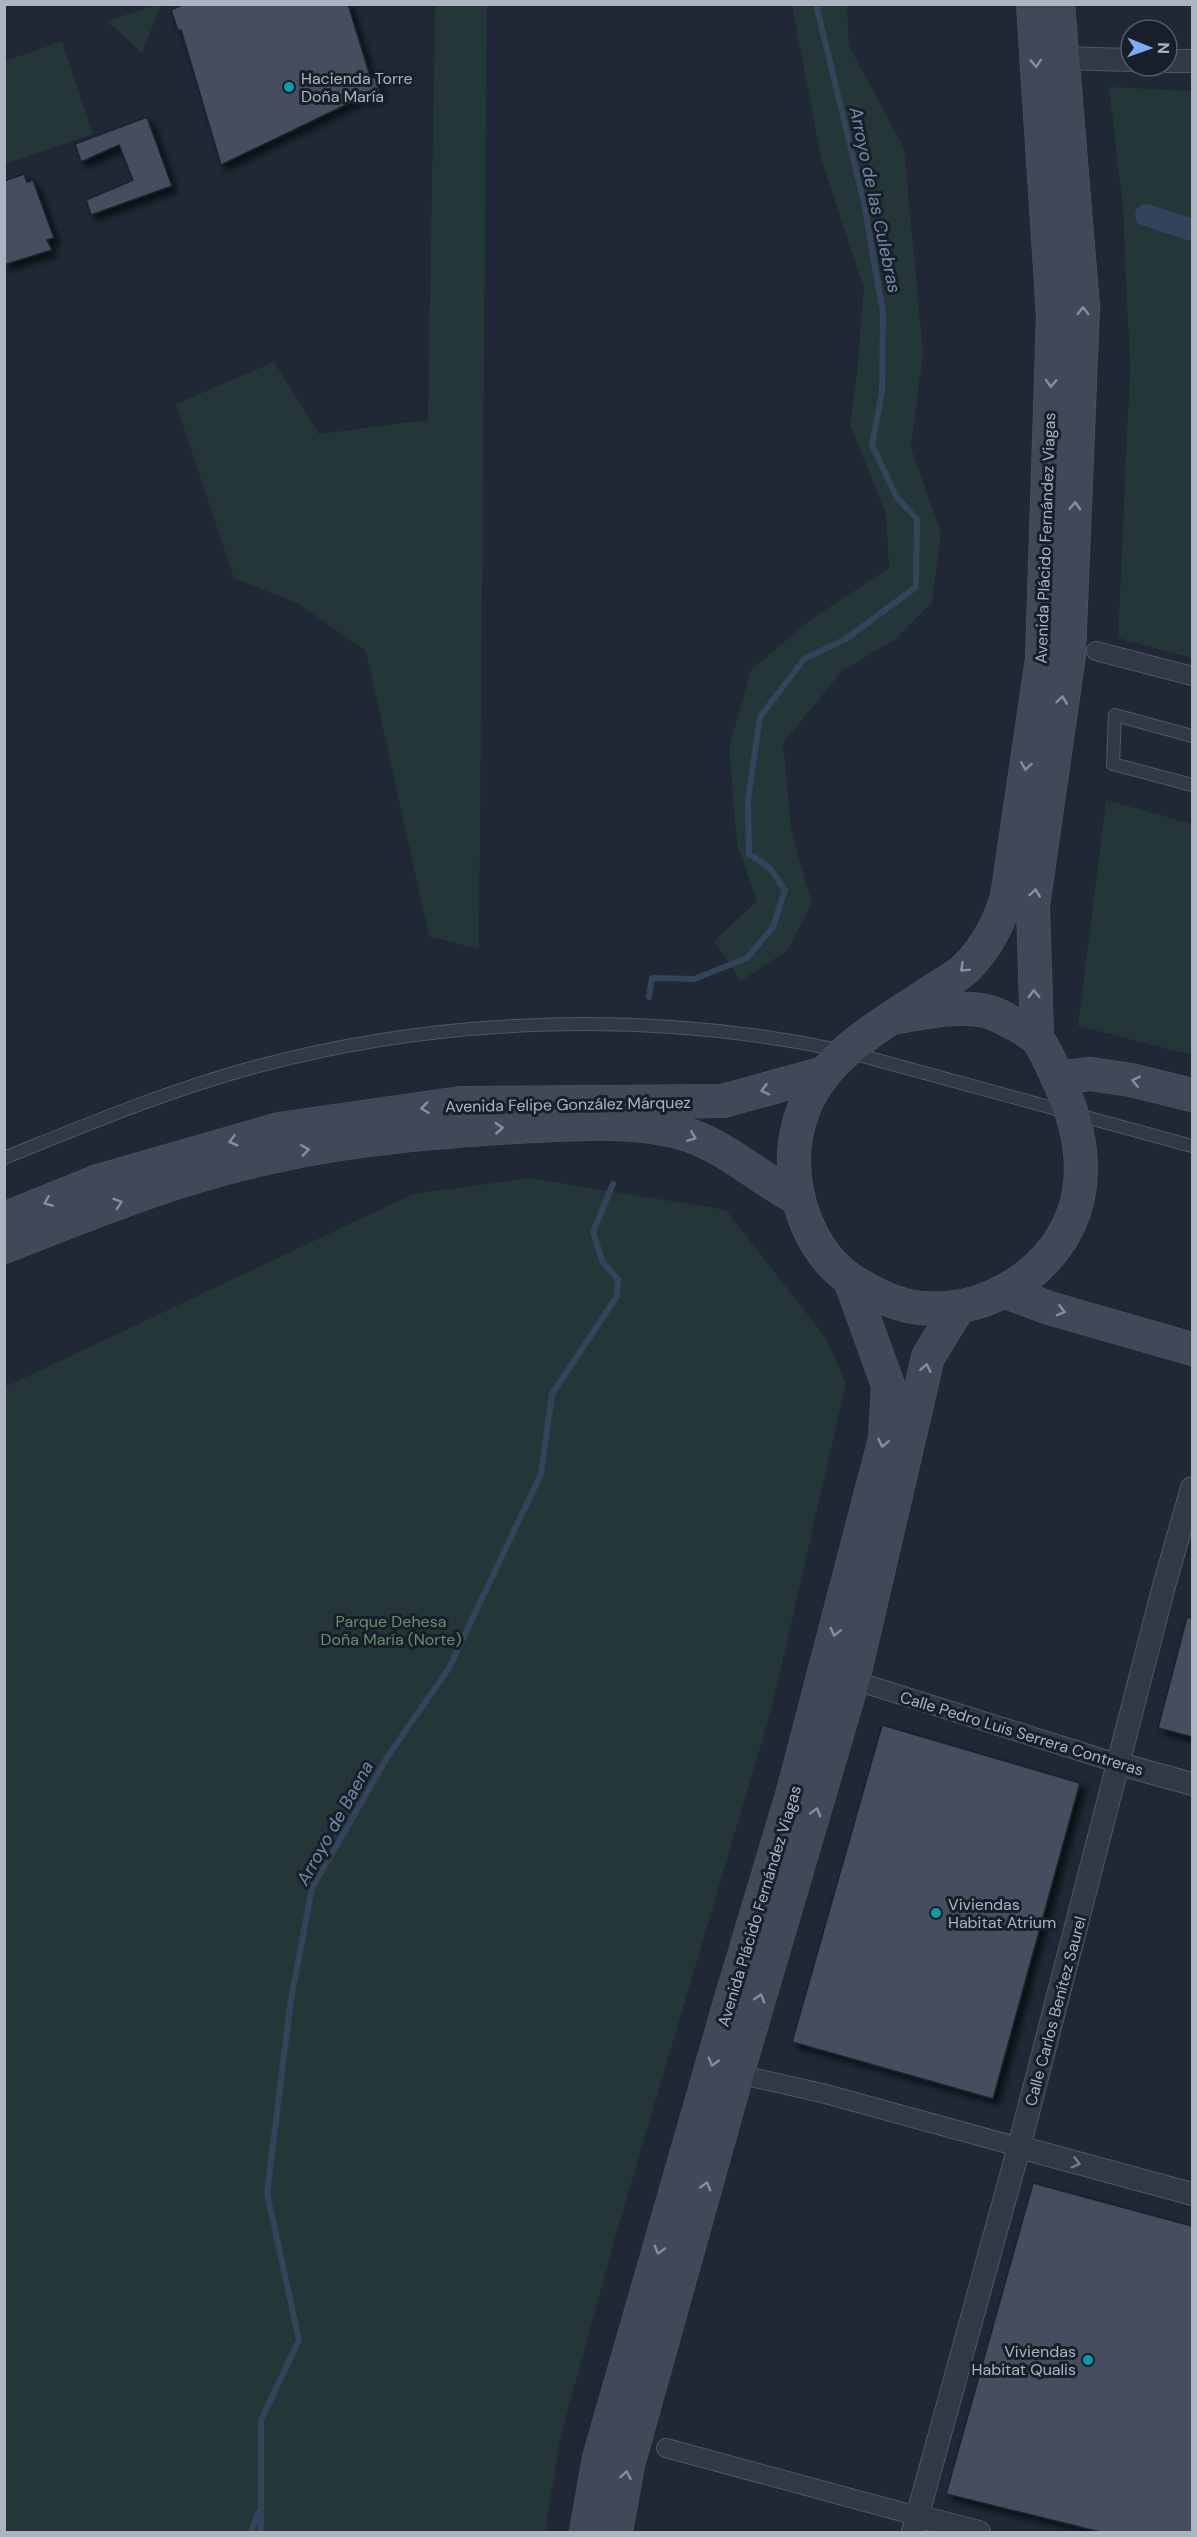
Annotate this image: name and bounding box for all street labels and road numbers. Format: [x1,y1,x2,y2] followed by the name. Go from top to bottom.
[1031,412,1060,664] street label: Avenida Plácido Fernández Viagas
[445,1092,691,1117] street label: Avenida Felipe González Márquez
[898,1686,1146,1781] street label: Calle Pedro Luis Serrera Contreras
[713,1783,806,2029] street label: Avenida Plácido Fernández Viagas
[1020,1914,1091,2108] street label: Calle Carlos Benítez Saurel

